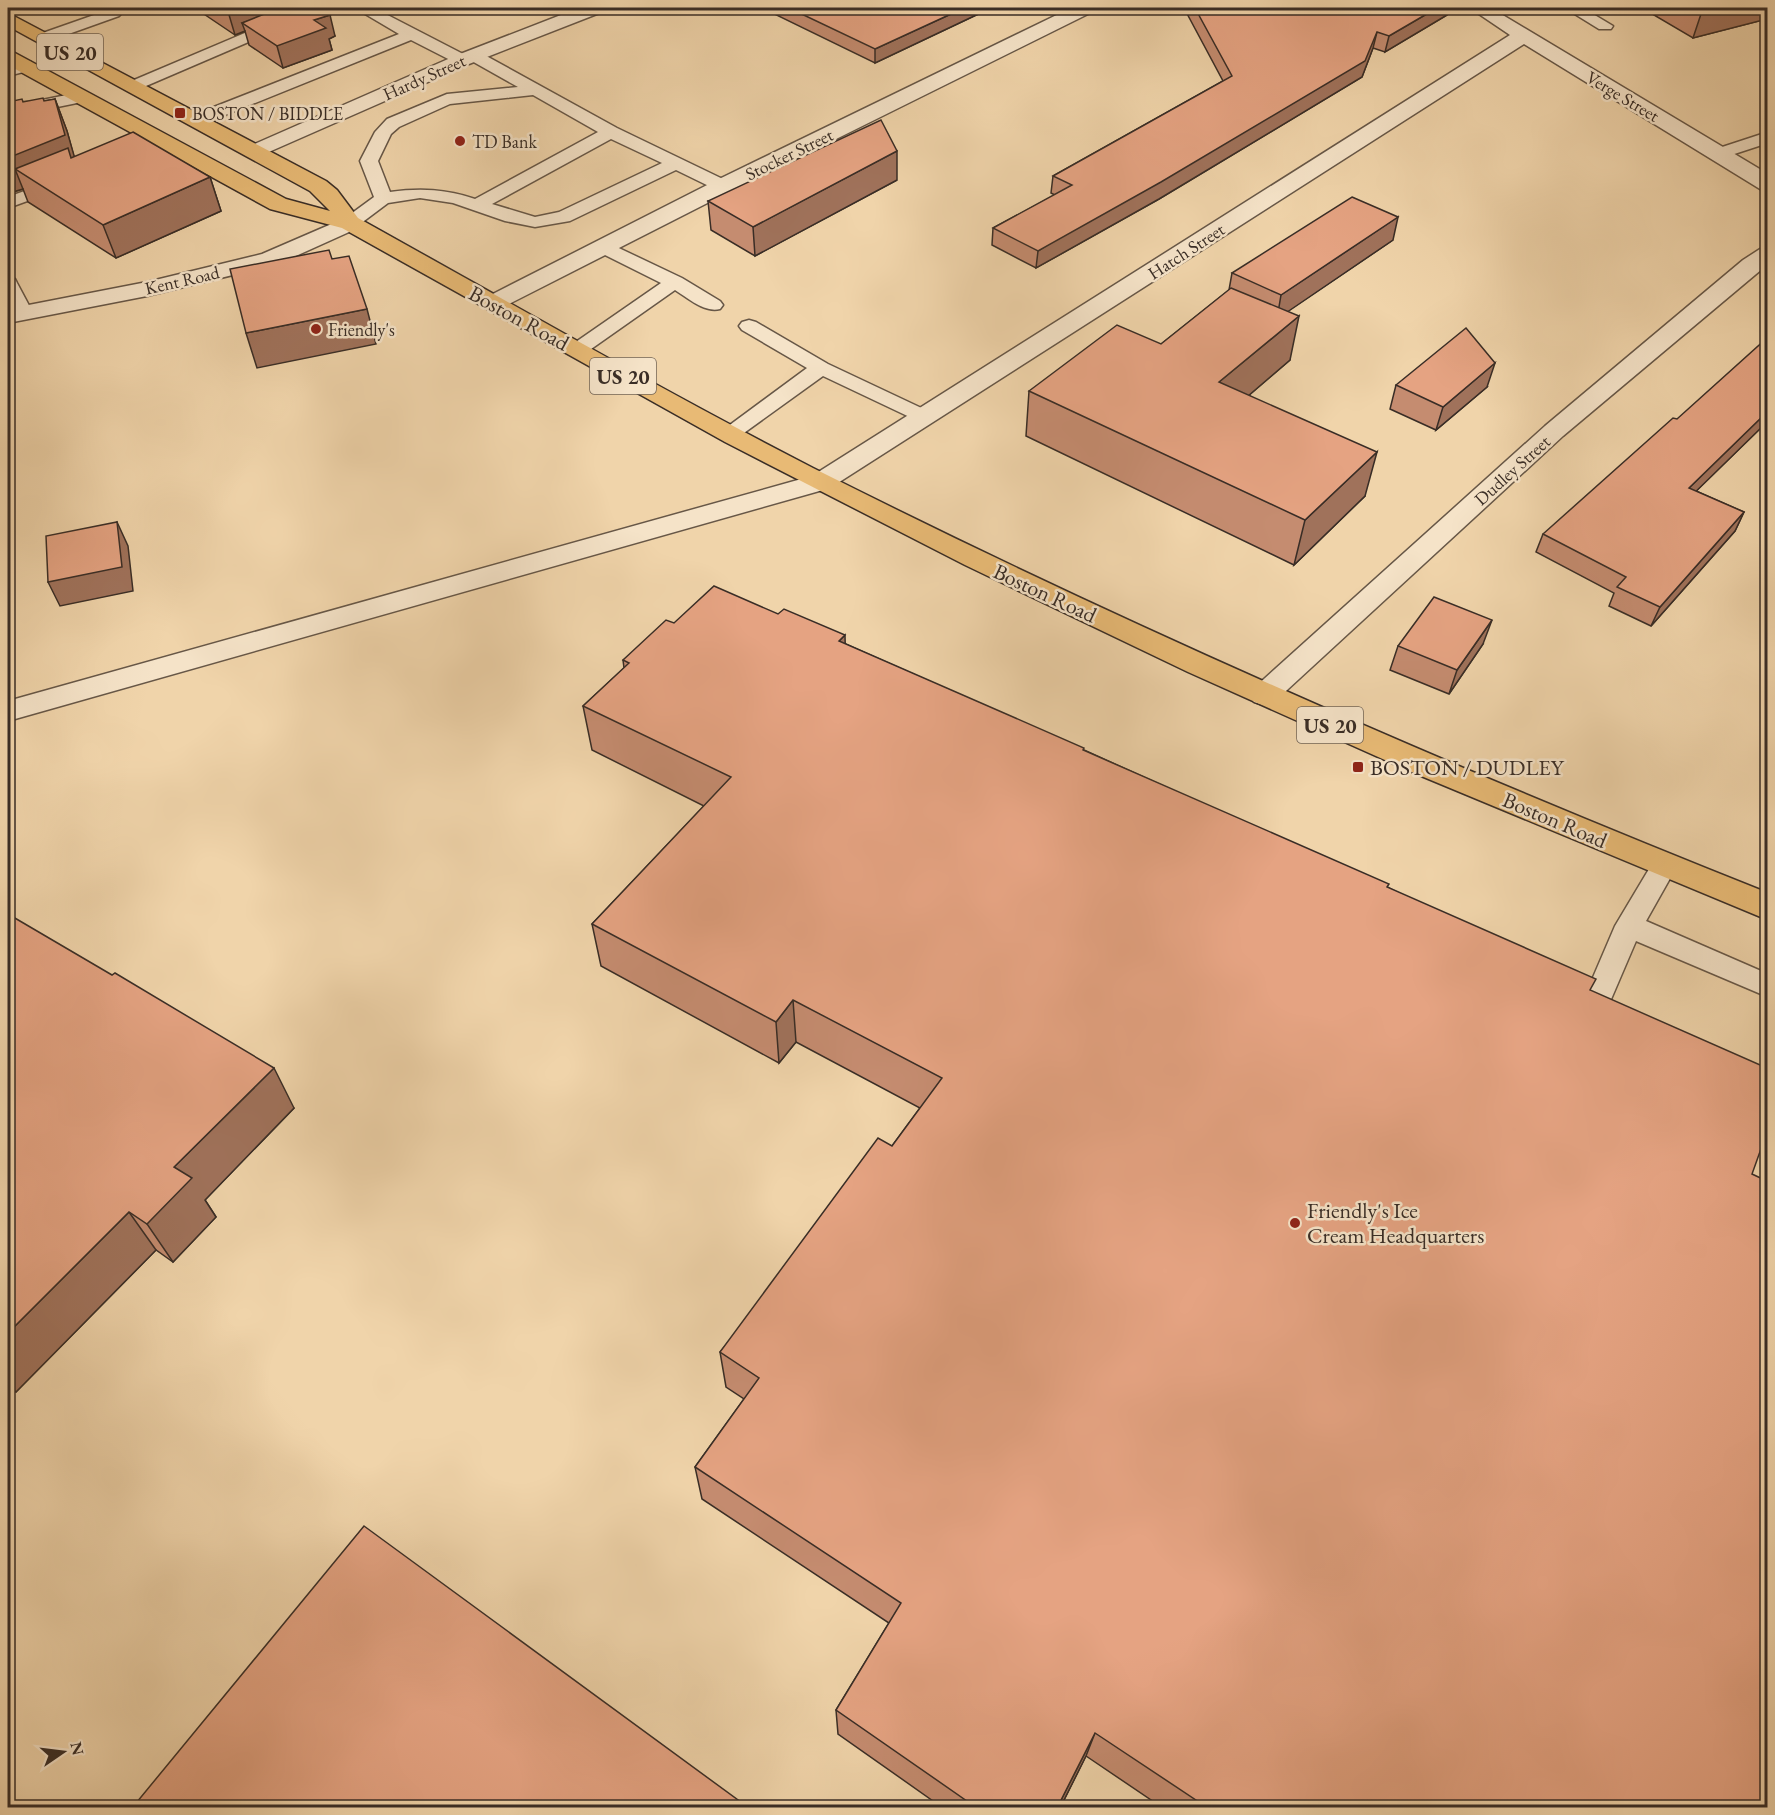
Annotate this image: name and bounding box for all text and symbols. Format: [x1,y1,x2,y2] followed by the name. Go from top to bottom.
[37,34,103,70] road number: US 20
[379,48,469,105] street label: Hardy Street
[1582,65,1664,127] street label: Verge Street
[192,102,343,125] place label: BOSTON / BIDDLE
[173,106,187,120] marker: BOSTON / BIDDLE
[741,123,837,185] street label: Stocker Street
[472,130,537,153] place label: TD Bank
[453,134,467,148] marker: TD Bank
[1143,217,1229,284] street label: Hatch Street
[143,260,222,300] street label: Kent Road
[464,278,575,358] street label: Boston Road
[328,318,395,341] place label: Friendly's
[309,322,323,336] marker: Friendly's
[590,358,656,394] road number: US 20
[1469,430,1555,510] street label: Dudley Street
[989,556,1102,630] street label: Boston Road
[1297,707,1363,743] road number: US 20
[1370,753,1565,782] place label: BOSTON / DUDLEY
[1351,760,1365,774] marker: BOSTON / DUDLEY
[1498,785,1612,855] street label: Boston Road
[1307,1196,1484,1250] place label: Friendly's Ice Cream Headquarters
[1288,1216,1302,1230] marker: Friendly's Ice Cream Headquarters
[33,1722,93,1782] north arrow
[65,1740,89,1757] text: N

